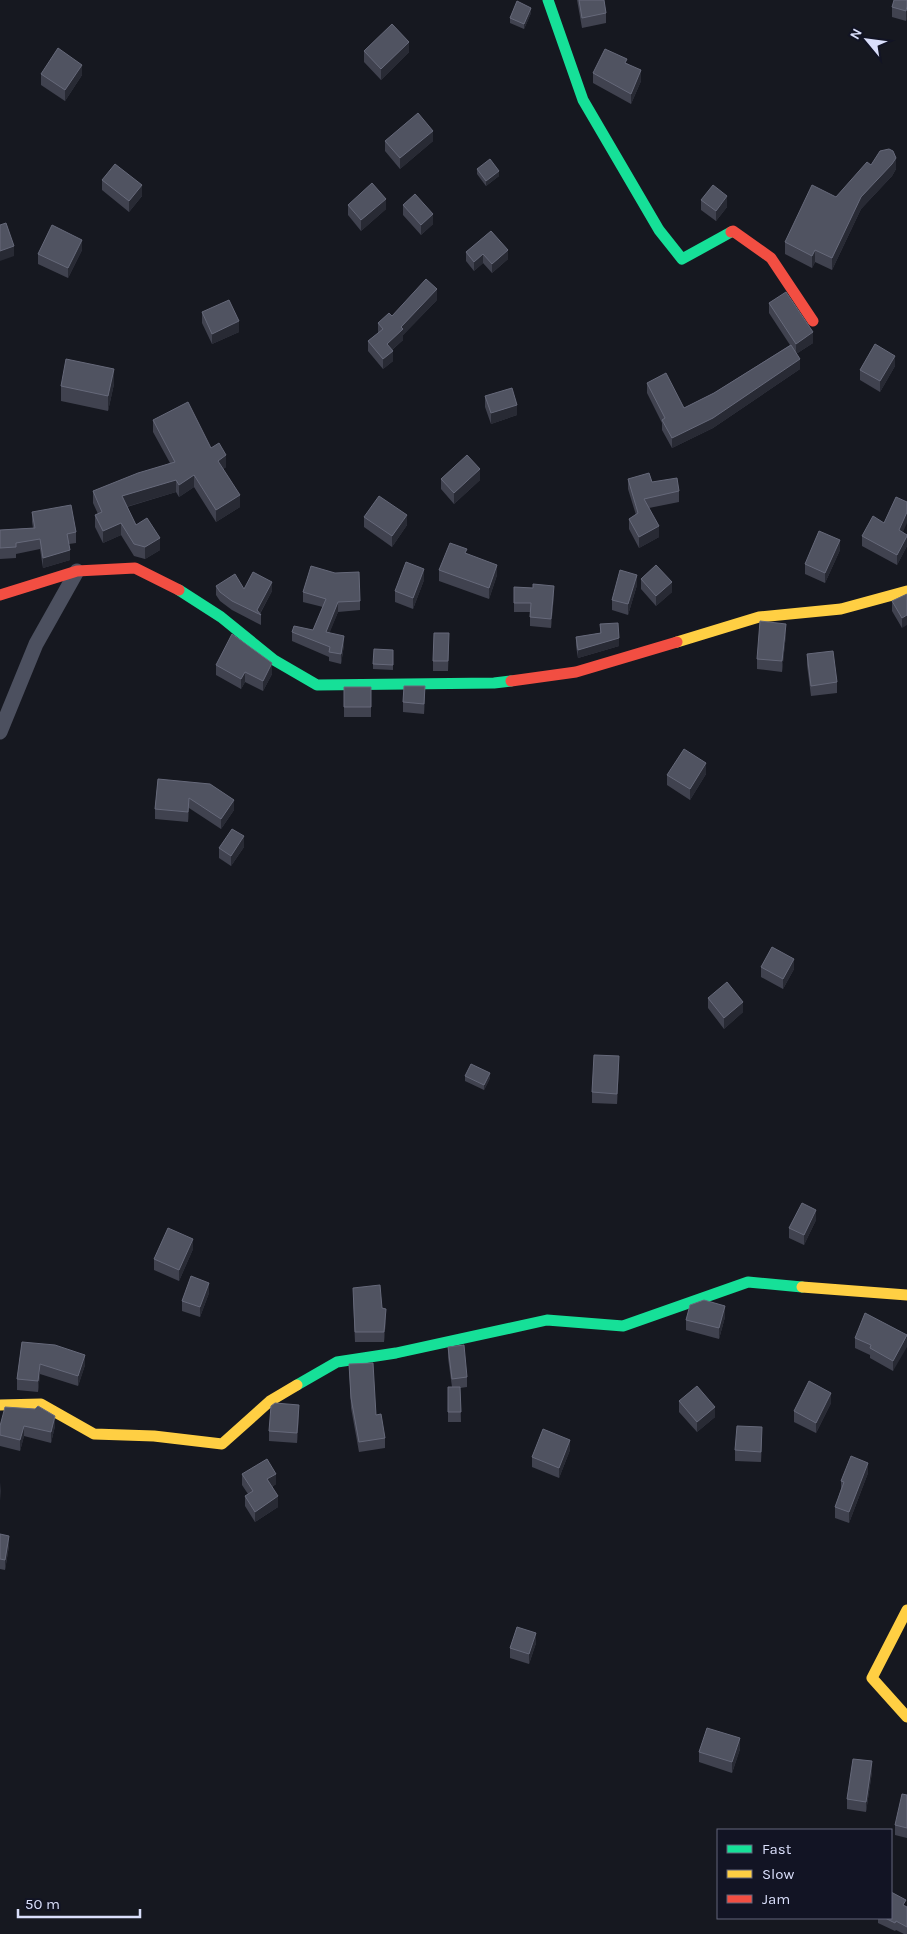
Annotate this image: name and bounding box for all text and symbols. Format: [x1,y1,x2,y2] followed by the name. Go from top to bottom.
[842,15,892,65] north arrow
[846,25,866,42] text: N
[717,1829,892,1919] legend
[762,1840,792,1858] text: Fast
[762,1865,794,1883] text: Slow
[18,1886,140,1918] scale bar
[762,1890,790,1908] text: Jam
[25,1895,60,1913] text: 50 m

